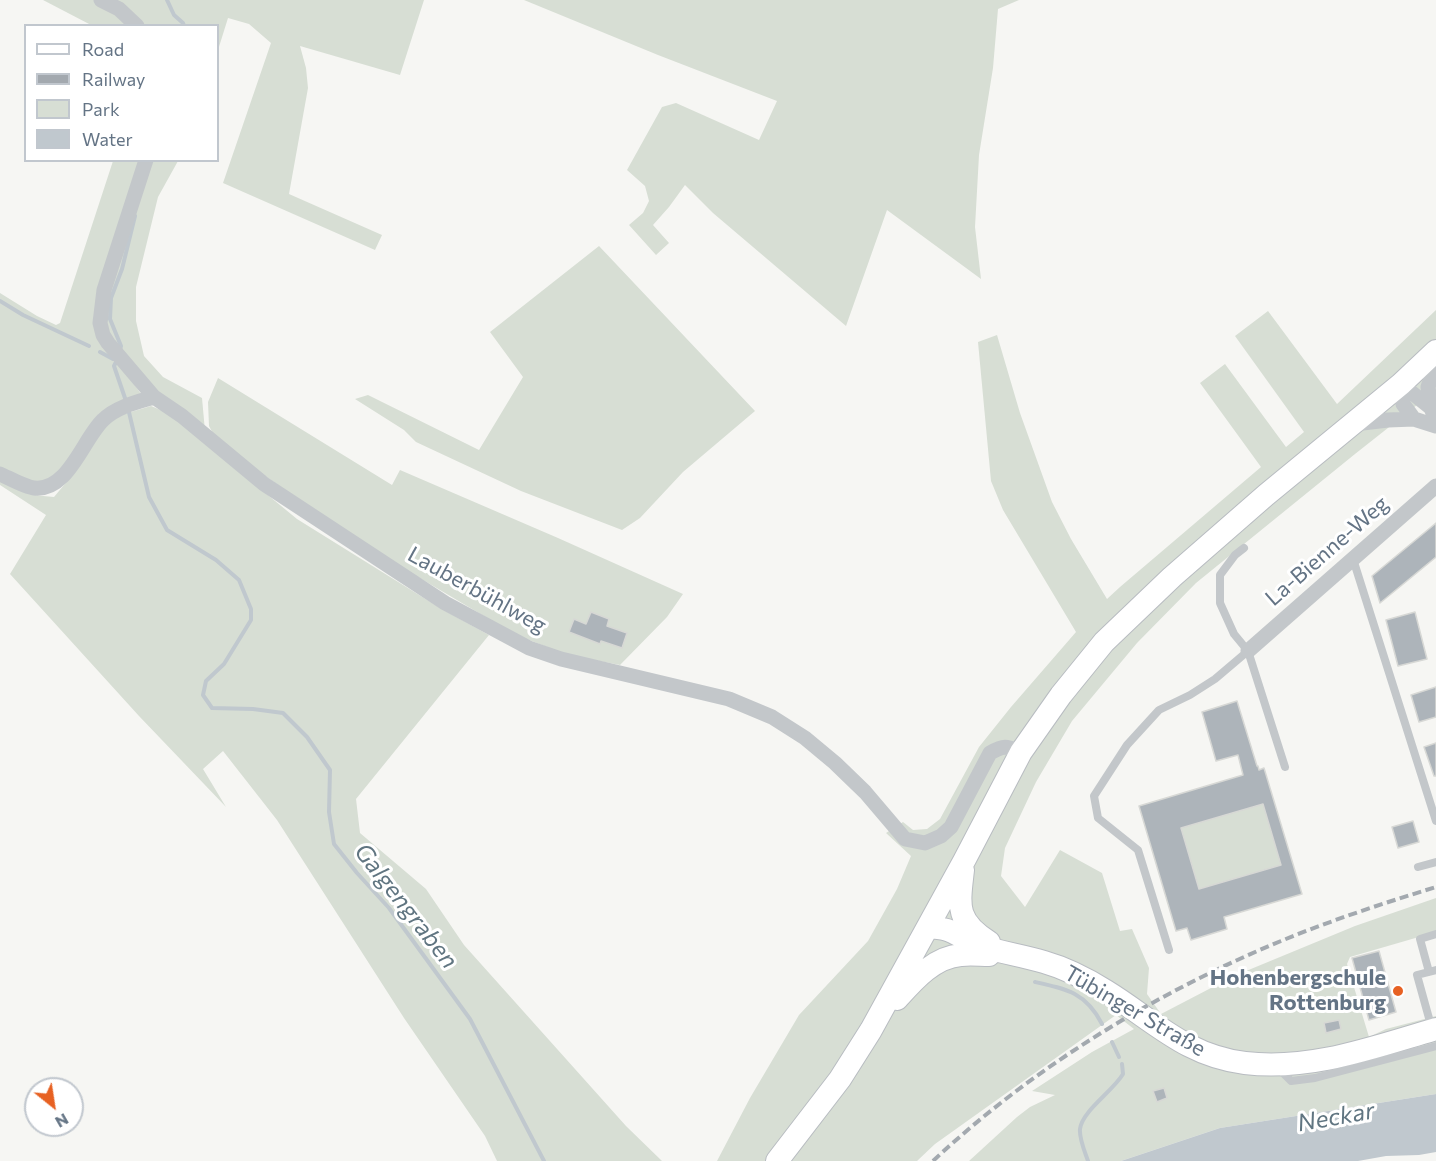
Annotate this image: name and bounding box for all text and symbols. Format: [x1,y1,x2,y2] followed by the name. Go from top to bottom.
[24,24,219,162] legend
[82,38,124,60] text: Road
[82,68,145,90] text: Railway
[82,98,120,120] text: Park
[82,128,133,150] text: Water
[1260,490,1394,612] street label: La-Bienne-Weg
[403,541,551,639] street label: Lauberbühlweg
[348,838,464,974] water label: Galgengraben
[1060,960,1210,1062] street label: Tübinger Straße
[1210,965,1386,1016] place label: Hohenbergschule Rottenburg
[1391,984,1405,998] marker: Hohenbergschule Rottenburg
[24,1077,84,1137] north arrow
[1295,1096,1377,1138] water label: Neckar
[52,1110,72,1133] text: N

